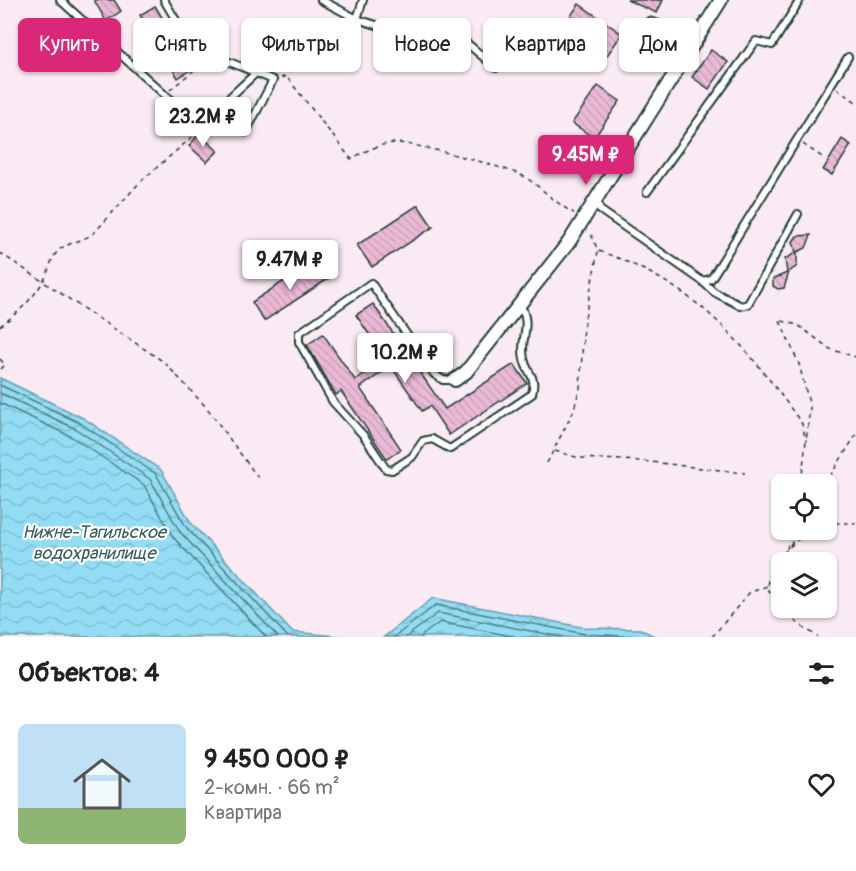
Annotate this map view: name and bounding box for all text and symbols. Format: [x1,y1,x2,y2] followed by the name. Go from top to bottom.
[18,18,121,72] chip: Купить
[133,18,229,72] chip: Снять
[241,18,361,72] chip: Фильтры
[373,18,471,72] chip: Новое
[483,18,607,72] chip: Квартира
[619,18,699,72] chip: Дом
[148,97,258,148] pin: 23.2M ₽
[169,104,237,129] text: 23.2M ₽
[531,135,641,186] pin: 9.45M ₽
[552,142,620,167] text: 9.45M ₽
[235,240,345,291] pin: 9.47M ₽
[256,247,324,272] text: 9.47M ₽
[350,333,460,384] pin: 10.2M ₽
[371,340,439,365] text: 10.2M ₽
[771,474,837,618] map controls
[771,474,837,540] button: locate
[22,521,168,565] water label: Нижне-Тагильское водохранилище
[771,552,837,618] button: layers
[18,657,159,689] text: Объектов: 4
[805,657,838,690] icon: filters
[204,743,350,775] text: 9 450 000 ₽
[66,748,138,820] icon: home
[805,768,838,801] icon: heart
[204,775,340,800] text: 2-комн. · 66 m²
[204,800,282,825] text: Квартира

